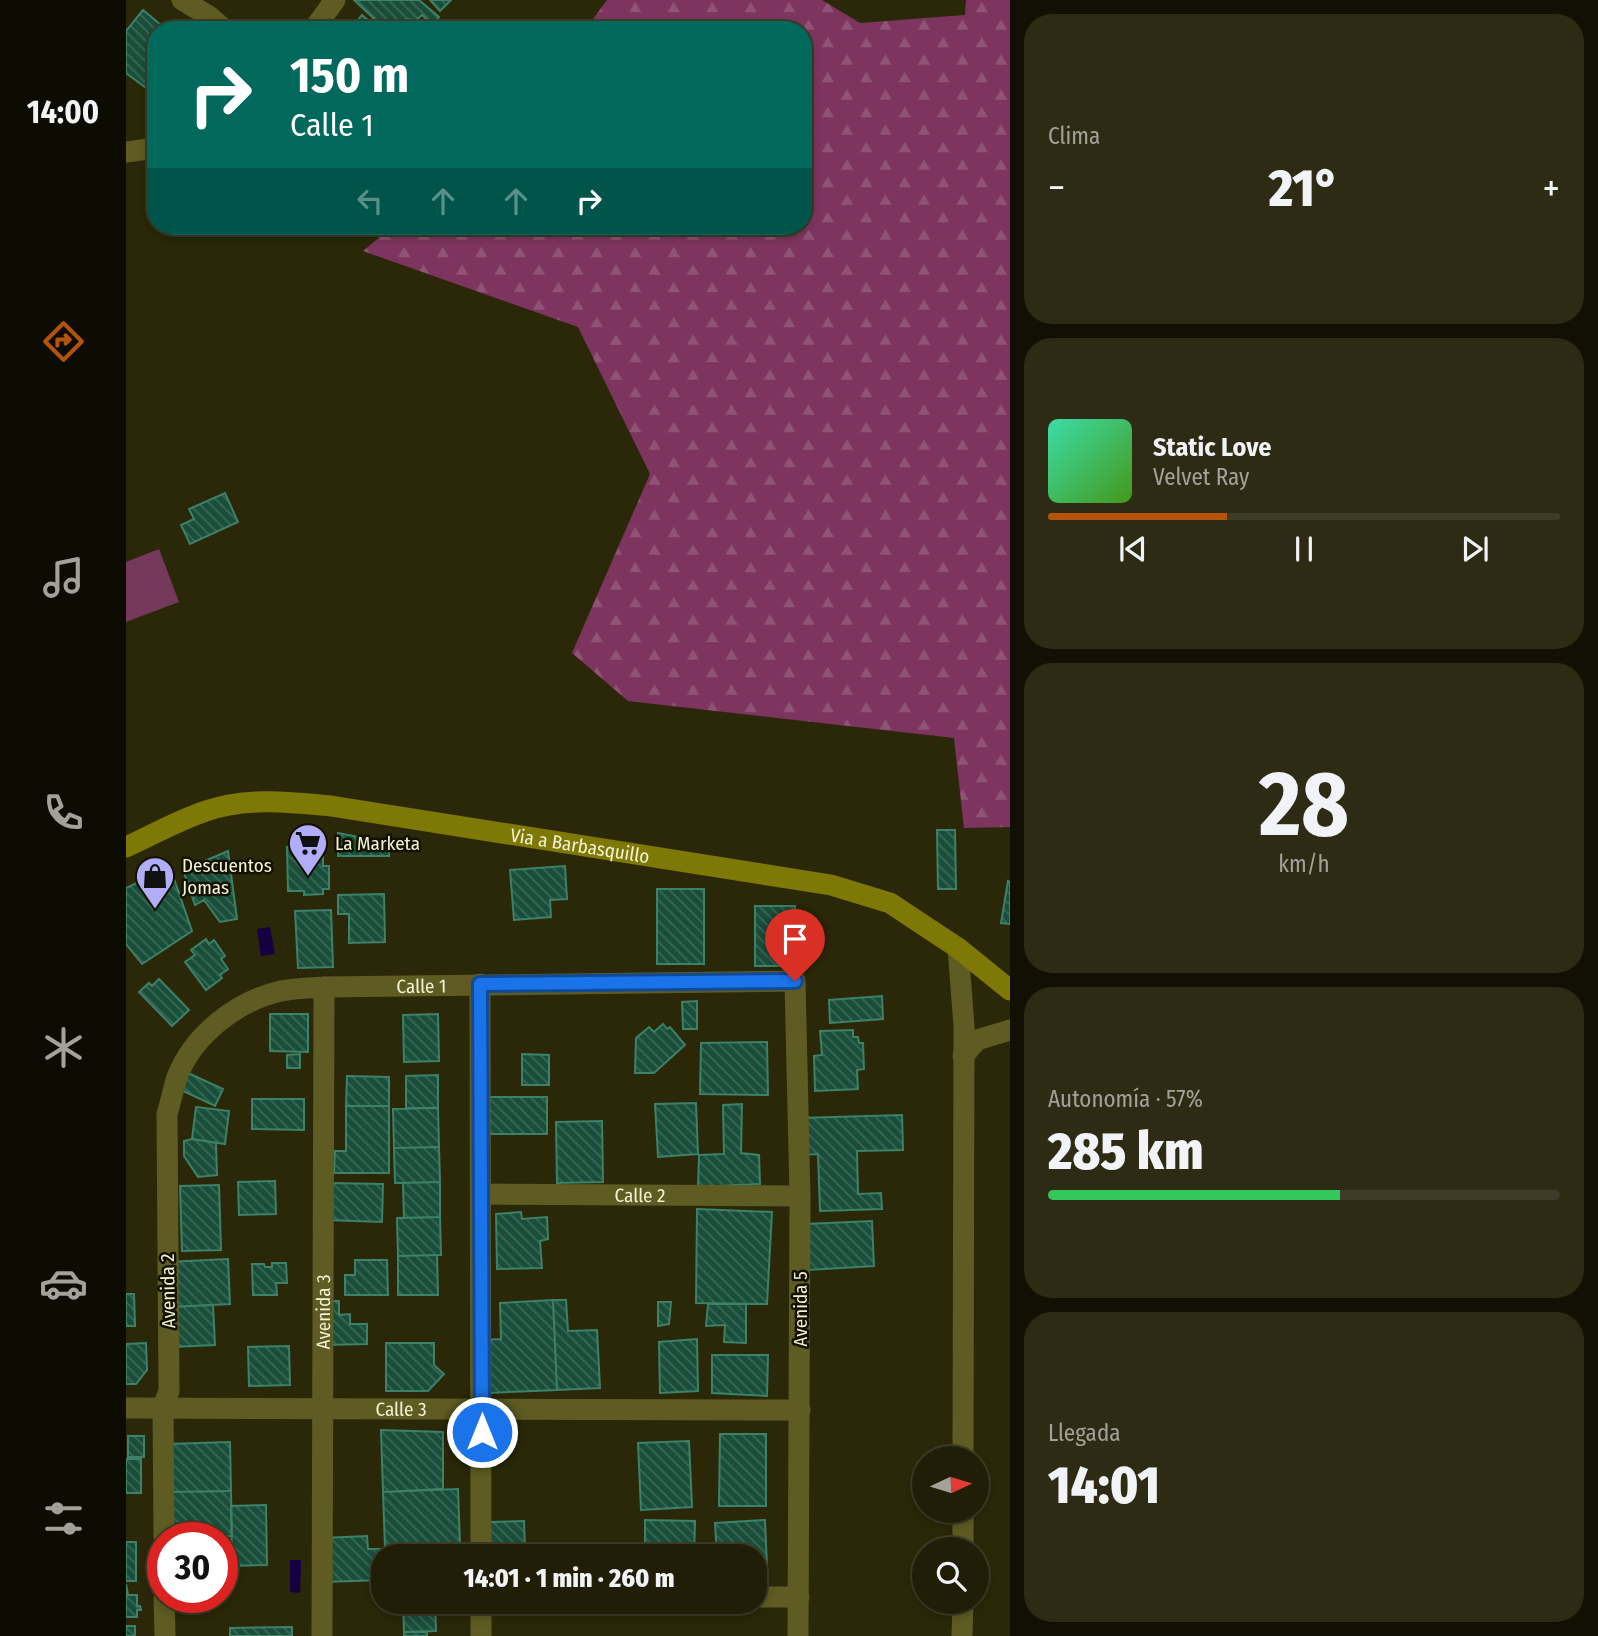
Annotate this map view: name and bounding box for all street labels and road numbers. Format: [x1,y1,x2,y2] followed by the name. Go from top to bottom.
[509,823,651,868] street label: Via a Barbasquillo
[396,974,446,998] street label: Calle 1
[615,1183,665,1207] street label: Calle 2
[156,1253,180,1329] street label: Avenida 2
[789,1271,812,1347] street label: Avenida 5
[311,1274,335,1350] street label: Avenida 3
[375,1397,427,1420] street label: Calle 3

